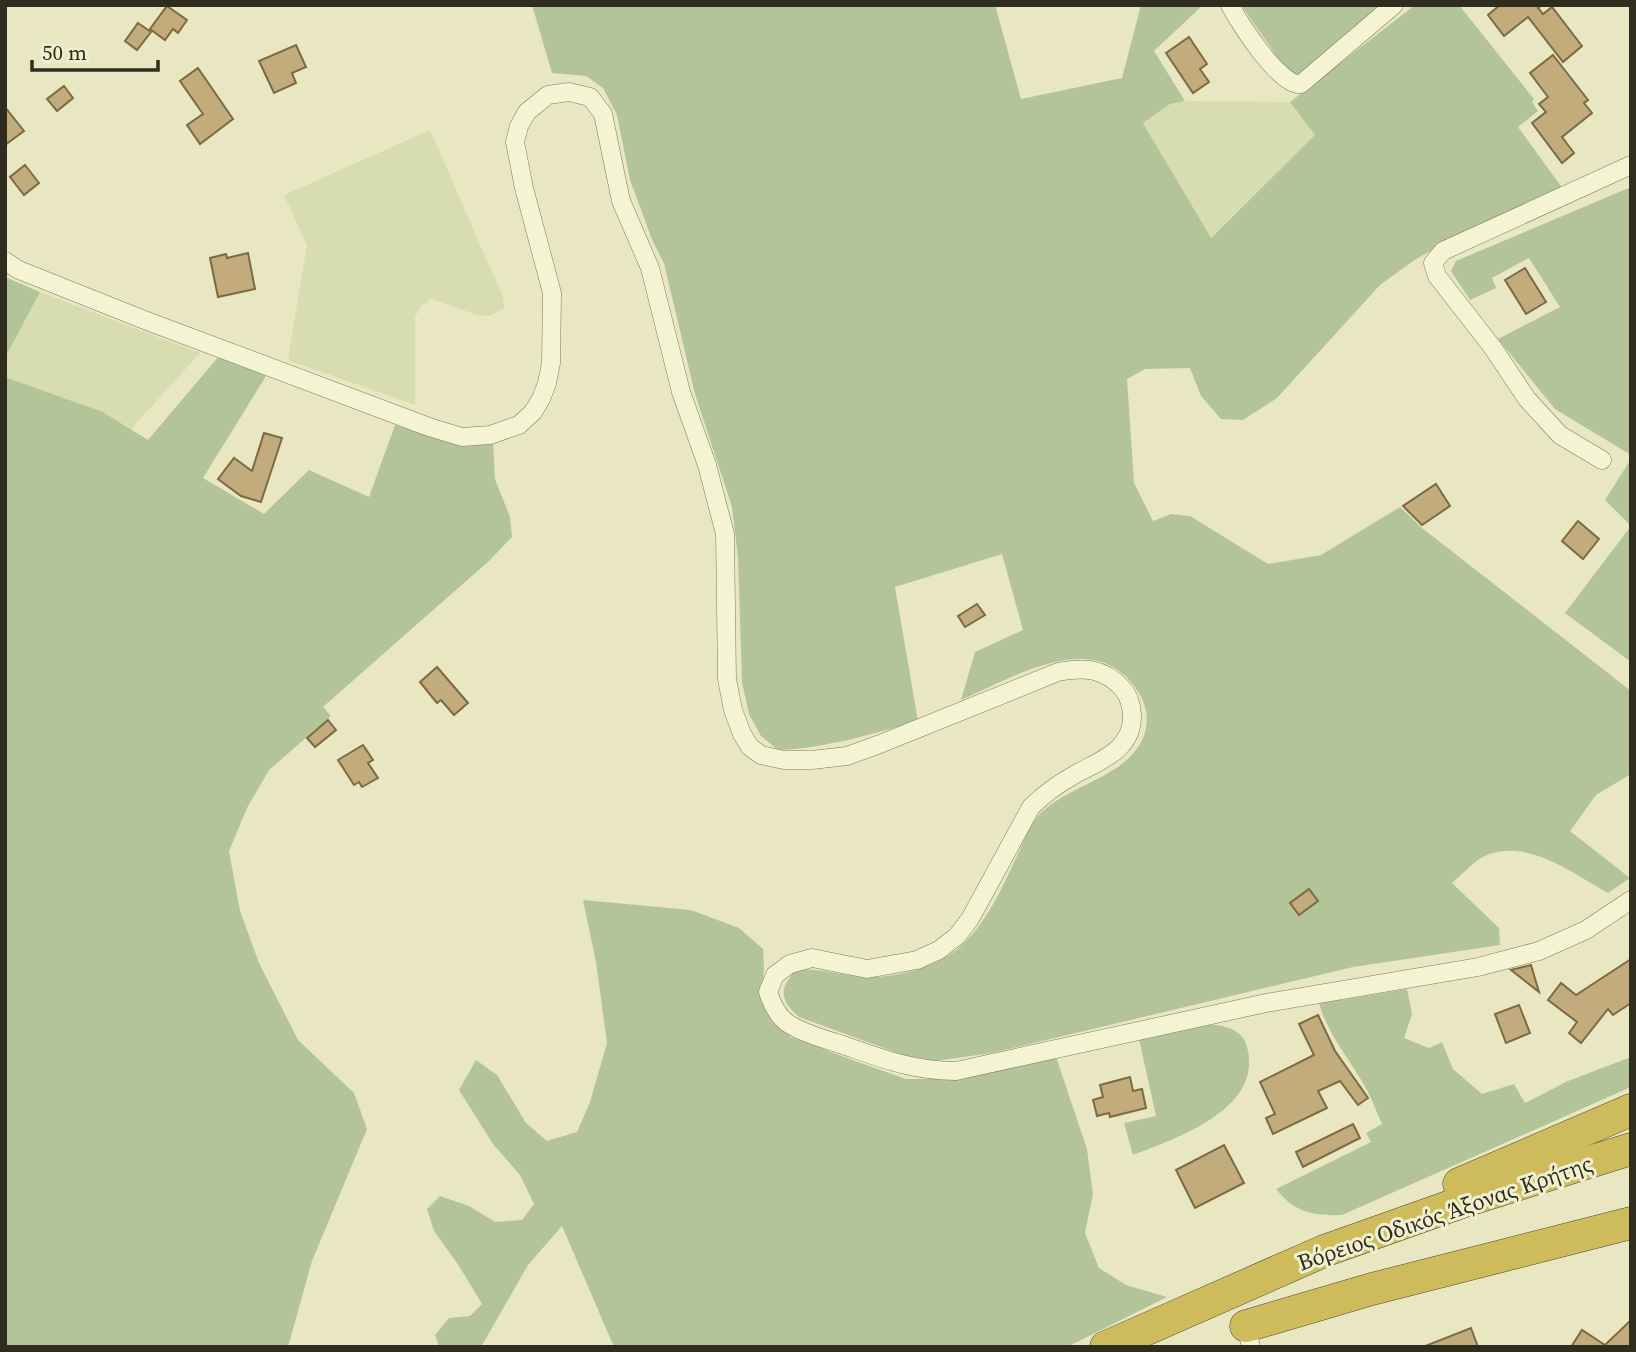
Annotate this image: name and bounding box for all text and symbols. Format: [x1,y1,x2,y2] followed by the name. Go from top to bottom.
[32,28,158,72] scale bar
[42,38,87,67] text: 50 m
[1293,1147,1597,1279] street label: Βόρειος Οδικός Άξονας Κρήτης

